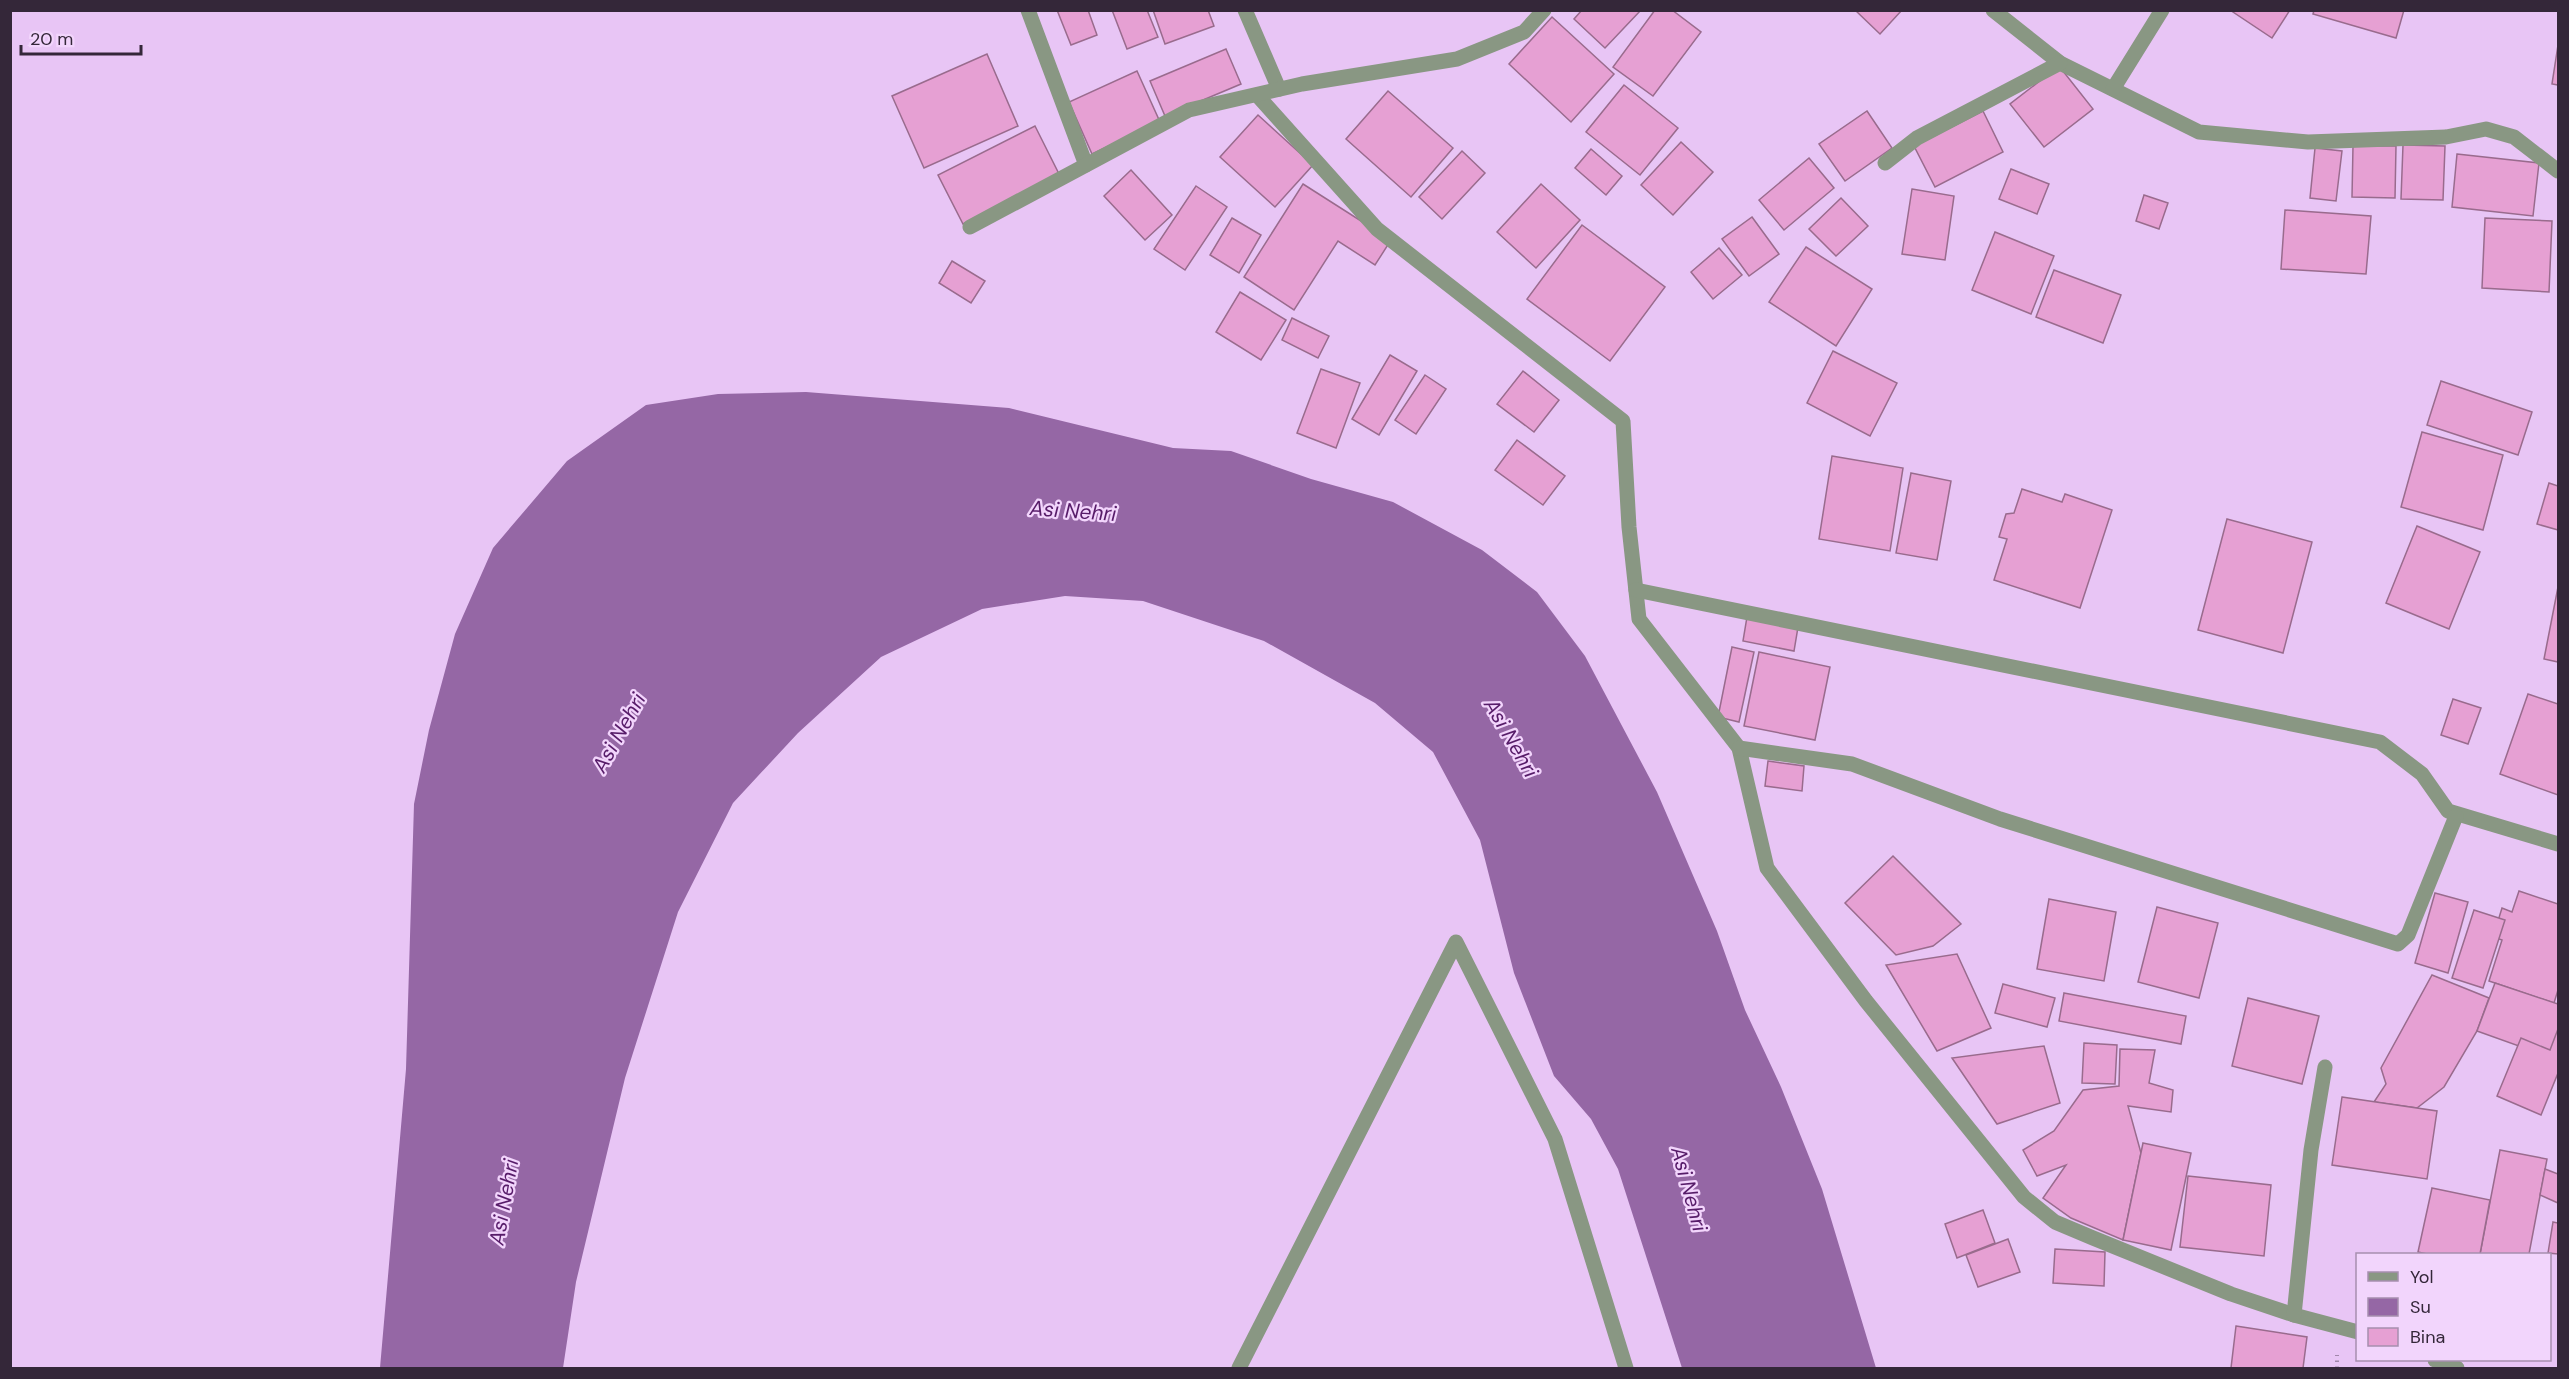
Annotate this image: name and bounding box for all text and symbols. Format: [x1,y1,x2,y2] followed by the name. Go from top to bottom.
[21,18,141,56] scale bar
[30,27,73,51] text: 20 m
[1028,494,1118,528] water label: Asi Nehri
[585,687,653,779] water label: Asi Nehri
[1477,693,1545,783] water label: Asi Nehri
[1664,1142,1714,1235] water label: Asi Nehri
[483,1156,525,1248] water label: Asi Nehri
[2356,1253,2551,1361] legend
[2410,1265,2434,1289] text: Yol
[2410,1295,2431,1319] text: Su
[2410,1325,2445,1349] text: Bina

